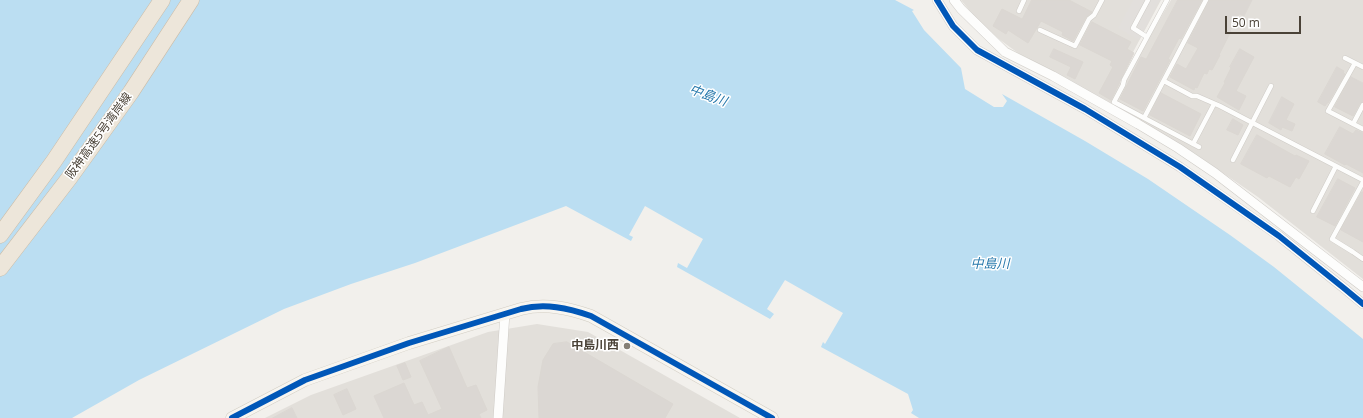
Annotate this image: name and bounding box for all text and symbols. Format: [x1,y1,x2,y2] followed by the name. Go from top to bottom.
[1227,8,1303,34] scale bar
[1232,14,1260,31] text: 50 m
[687,82,729,110] water label: 中島川
[63,90,135,182] street label: 阪神高速5号湾岸線
[971,256,1009,272] water label: 中島川
[571,339,619,353] place label: 中島川西
[622,341,632,351] marker: 中島川西

